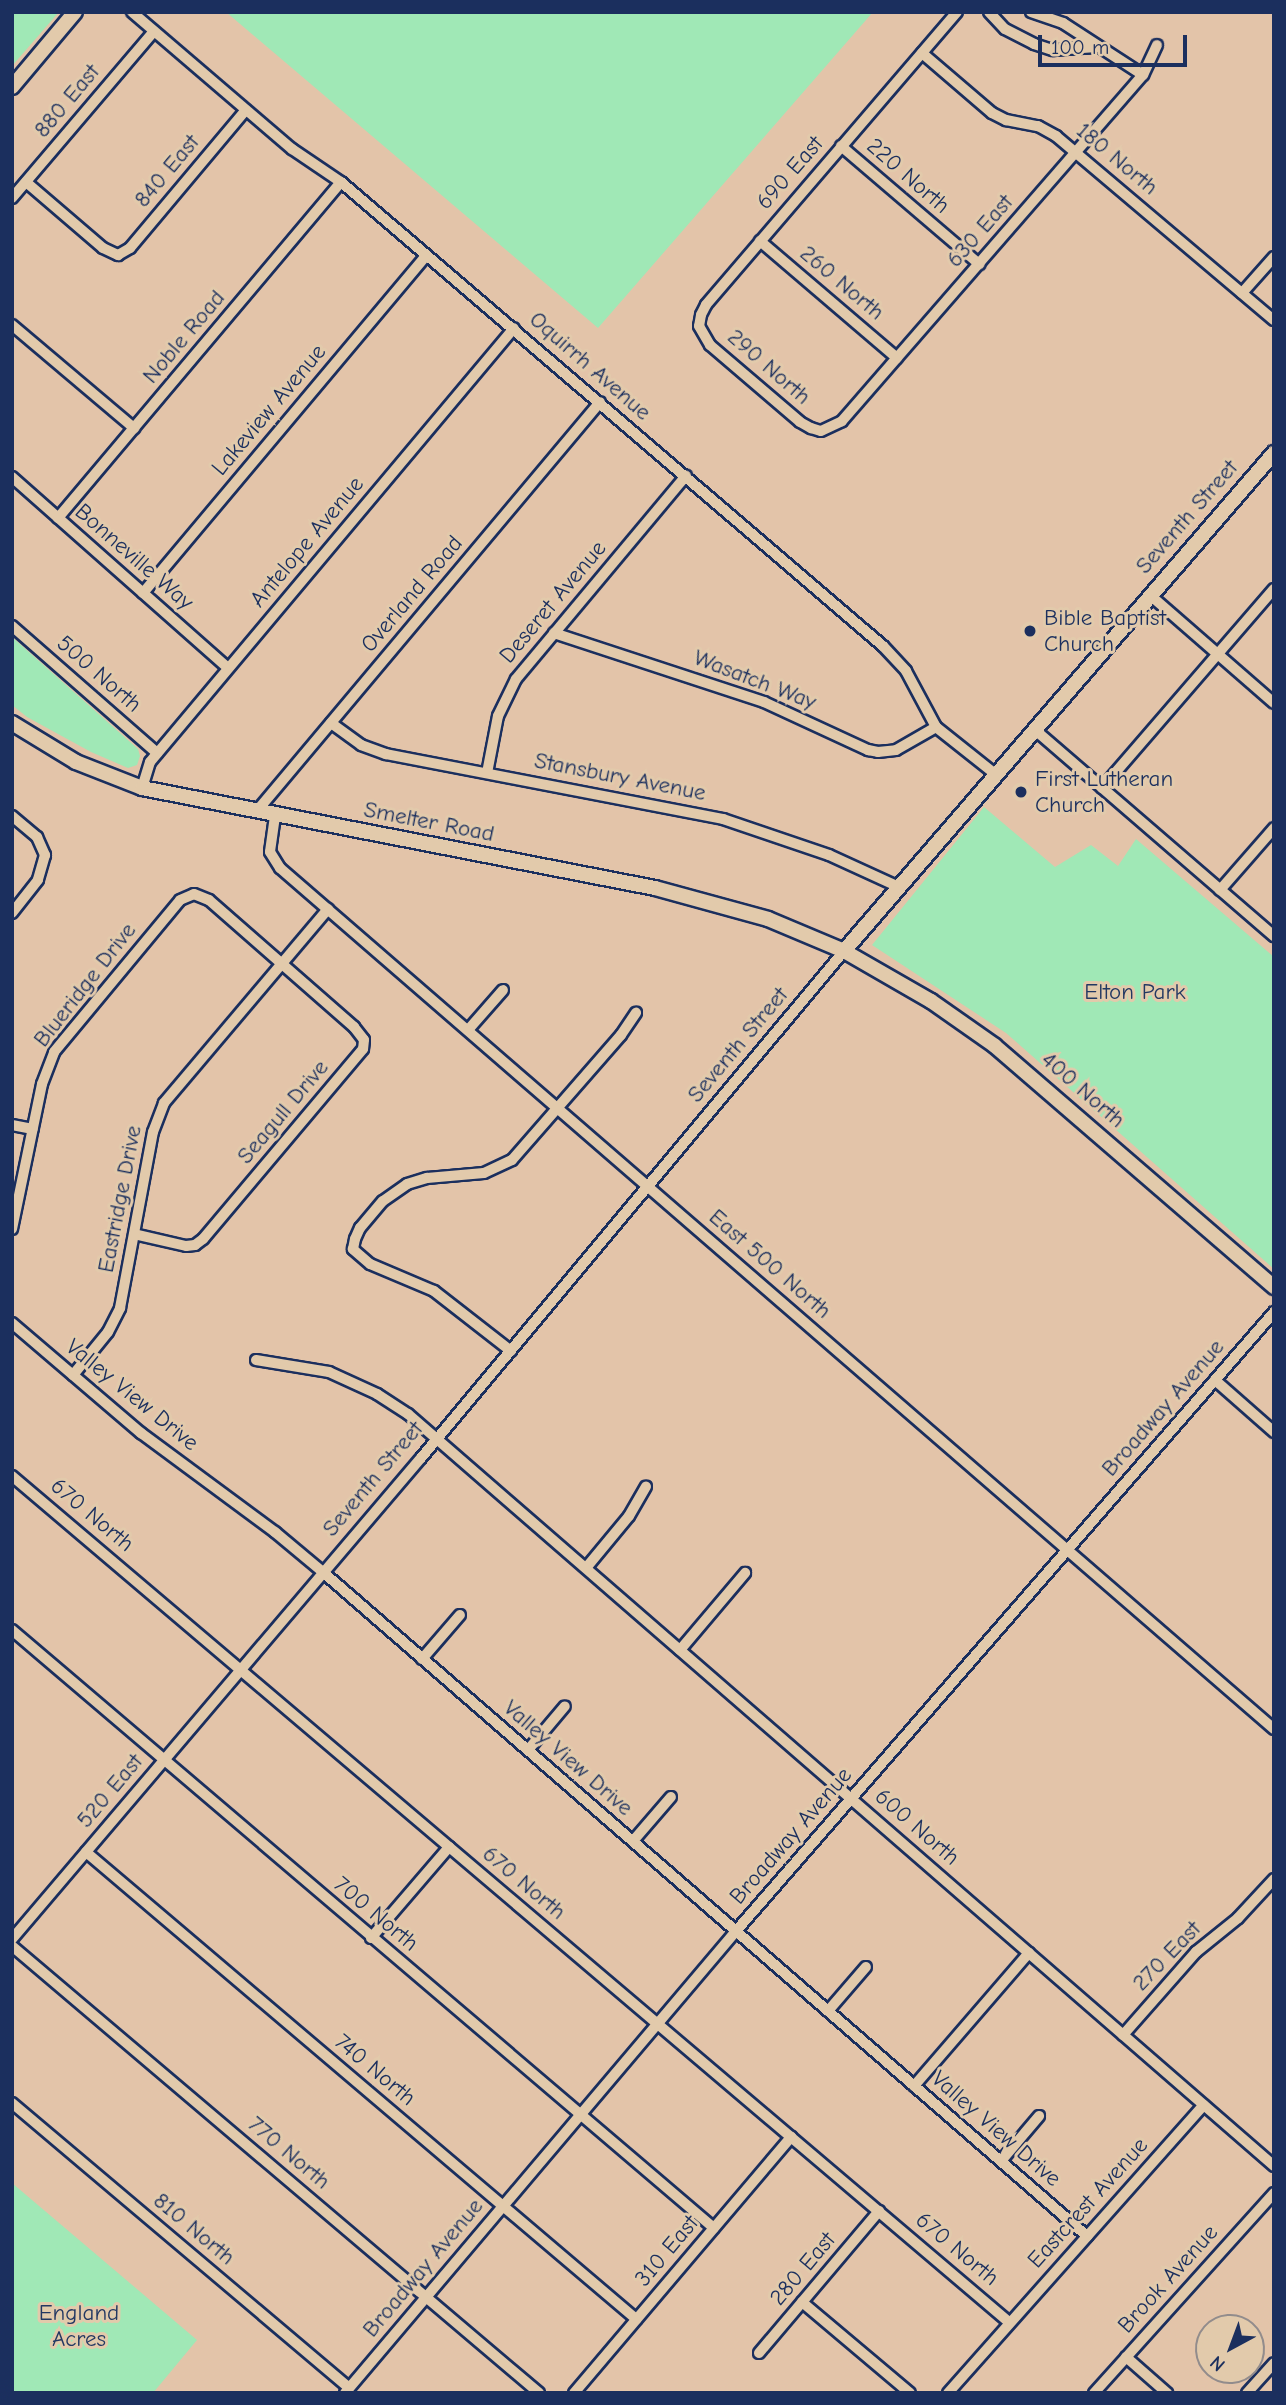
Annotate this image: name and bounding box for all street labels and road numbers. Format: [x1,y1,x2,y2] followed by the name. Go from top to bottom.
[28,59,106,143] street label: 880 East
[1071,117,1163,201] street label: 180 North
[129,129,205,213] street label: 840 East
[751,131,829,215] street label: 690 East
[861,132,955,220] street label: 220 North
[941,189,1019,273] street label: 630 East
[794,240,890,326] street label: 260 North
[137,285,231,389] street label: Noble Road
[524,306,656,426] street label: Oquirrh Avenue
[722,323,816,411] street label: 290 North
[206,339,332,481] street label: Lakeview Avenue
[1130,454,1244,580] street label: Seventh Street
[244,471,370,613] street label: Antelope Avenue
[69,498,199,616] street label: Bonneville Way
[355,530,469,658] street label: Overland Road
[494,535,612,669] street label: Deseret Avenue
[51,630,147,718] street label: 500 North
[690,644,820,716] street label: Wasatch Way
[532,747,708,807] street label: Stansbury Avenue
[361,796,497,848] street label: Smelter Road
[28,917,142,1053] street label: Blueridge Drive
[682,982,794,1108] street label: Seventh Street
[1035,1046,1131,1134] street label: 400 North
[232,1054,334,1170] street label: Seagull Drive
[92,1123,148,1275] street label: Eastridge Drive
[703,1203,837,1325] street label: East 500 North
[60,1333,204,1457] street label: Valley View Drive
[1096,1334,1230,1482] street label: Broadway Avenue
[317,1416,429,1542] street label: Seventh Street
[45,1472,139,1558] street label: 670 North
[498,1694,638,1822] street label: Valley View Drive
[71,1748,149,1834] street label: 520 East
[724,1762,858,1910] street label: Broadway Avenue
[869,1783,965,1871] street label: 600 North
[477,1840,571,1926] street label: 670 North
[328,1871,424,1957] street label: 700 North
[1127,1915,1207,1997] street label: 270 East
[329,2028,421,2112] street label: 740 North
[926,2065,1066,2193] street label: Valley View Drive
[242,2111,336,2195] street label: 770 North
[1022,2132,1154,2274] street label: Eastcrest Avenue
[148,2187,240,2271] street label: 810 North
[357,2193,489,2343] street label: Broadway Avenue
[910,2206,1004,2292] street label: 670 North
[629,2210,705,2292] street label: 310 East
[1112,2219,1224,2339] street label: Brook Avenue
[764,2227,842,2311] street label: 280 East

